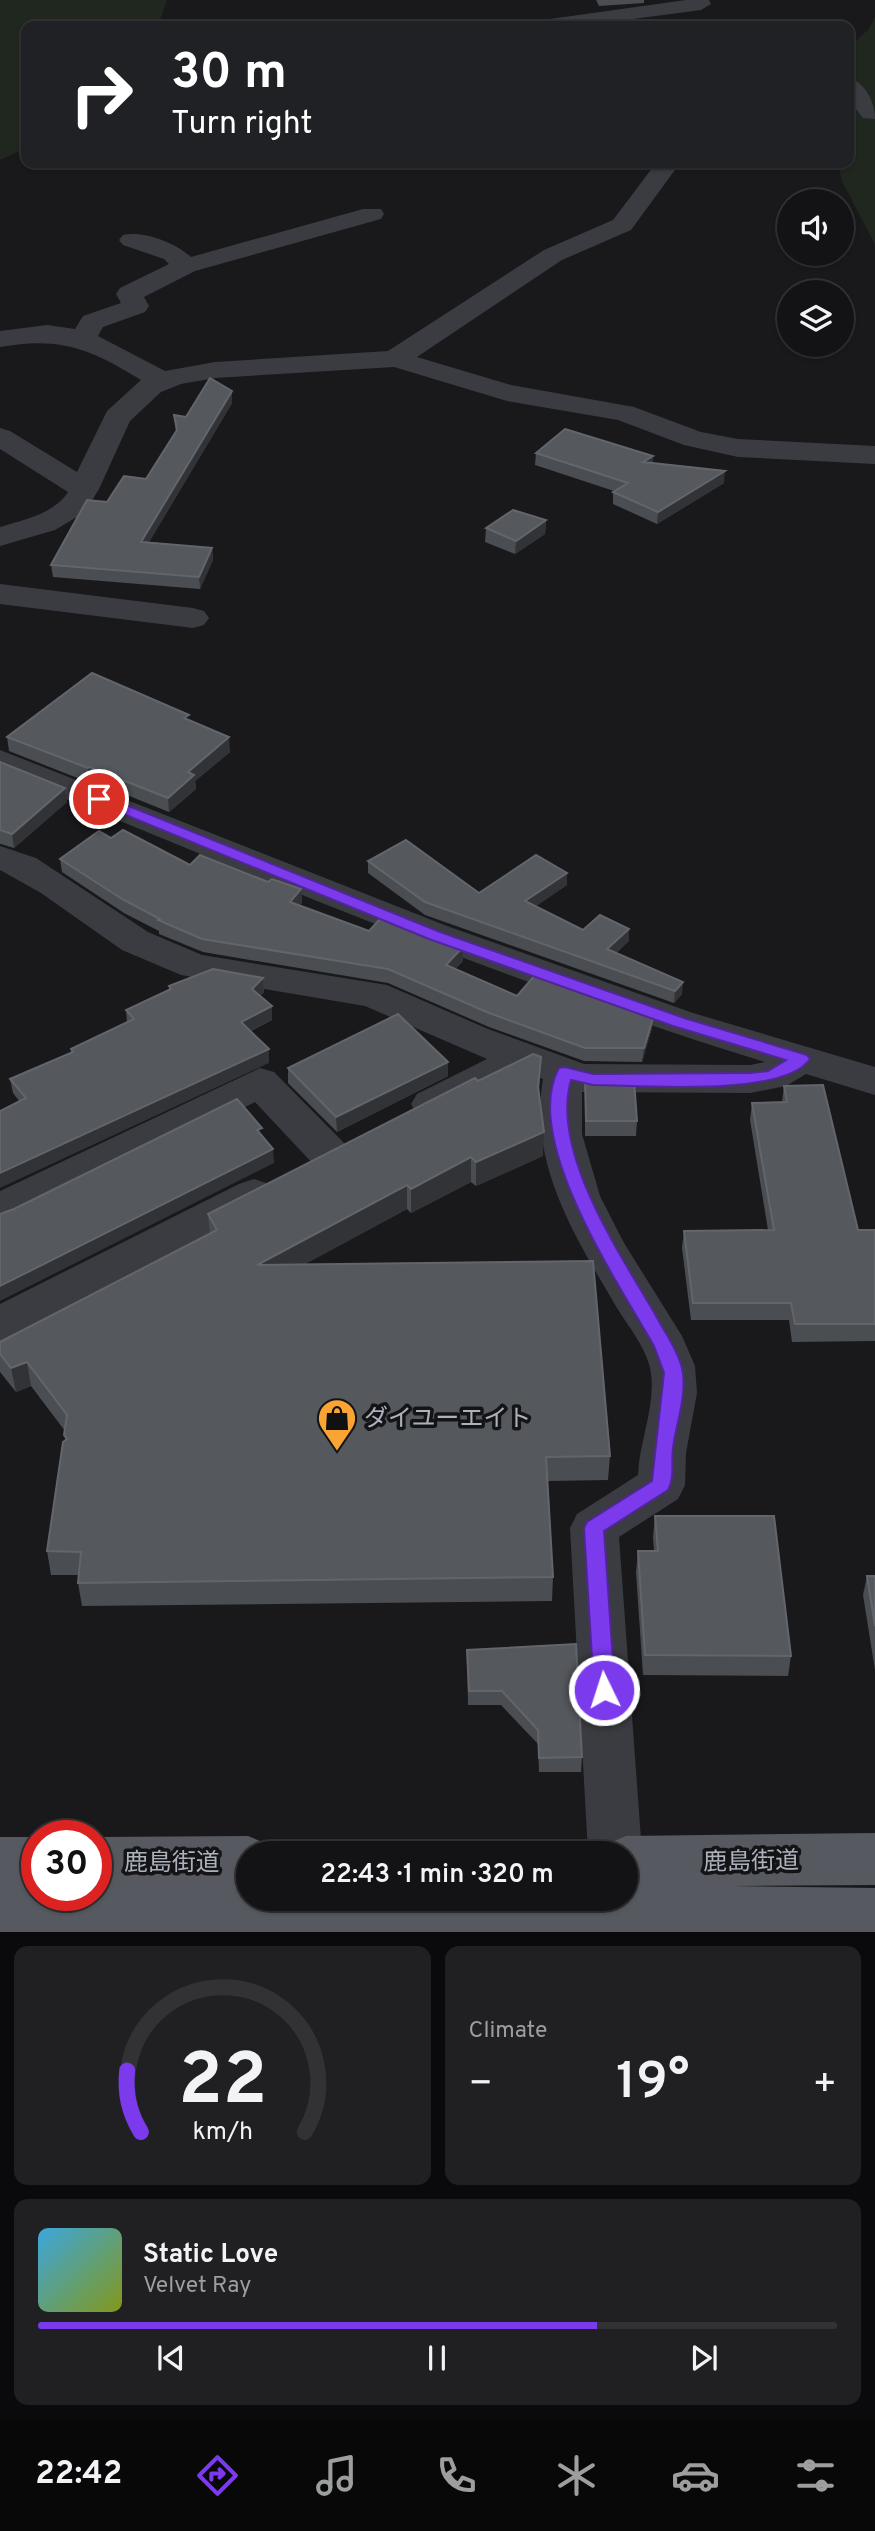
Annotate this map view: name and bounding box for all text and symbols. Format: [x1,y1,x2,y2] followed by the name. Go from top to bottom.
[171,44,287,106] text: 30 m
[56,49,147,140] icon: right
[171,105,313,145] text: Turn right
[777,189,854,357] map controls
[777,189,854,266] button: sound
[777,280,854,357] button: layers
[69,769,129,829] pin
[80,780,118,818] icon: arrive
[316,1397,358,1452] shop icon: ダイユーエイト
[364,1405,532,1435] place label: ダイユーエイト
[567,1653,641,1727] position arrow
[21,1820,112,1911] speed limit sign: 30
[703,1847,799,1879] street label: 鹿島街道
[124,1849,220,1879] street label: 鹿島街道
[320,1859,554,1892] text: 22:43 · 1 min · 320 m
[469,2017,547,2046] text: Climate
[178,2038,267,2130] text: 22
[616,2051,690,2117] text: 19°
[469,2061,493,2110] text: −
[812,2061,837,2110] text: +
[192,2116,253,2148] text: km/h
[143,2239,278,2272] text: Static Love
[143,2272,251,2301] text: Velvet Ray
[152,2339,190,2377] icon: previous
[418,2339,456,2377] icon: pause
[685,2339,723,2377] icon: next
[193,2451,242,2500] icon: directions
[312,2451,361,2500] icon: music
[432,2451,481,2500] icon: phone
[552,2451,601,2500] icon: climate
[671,2451,720,2500] icon: car
[791,2451,840,2500] icon: filters
[35,2455,122,2495] text: 22:42

